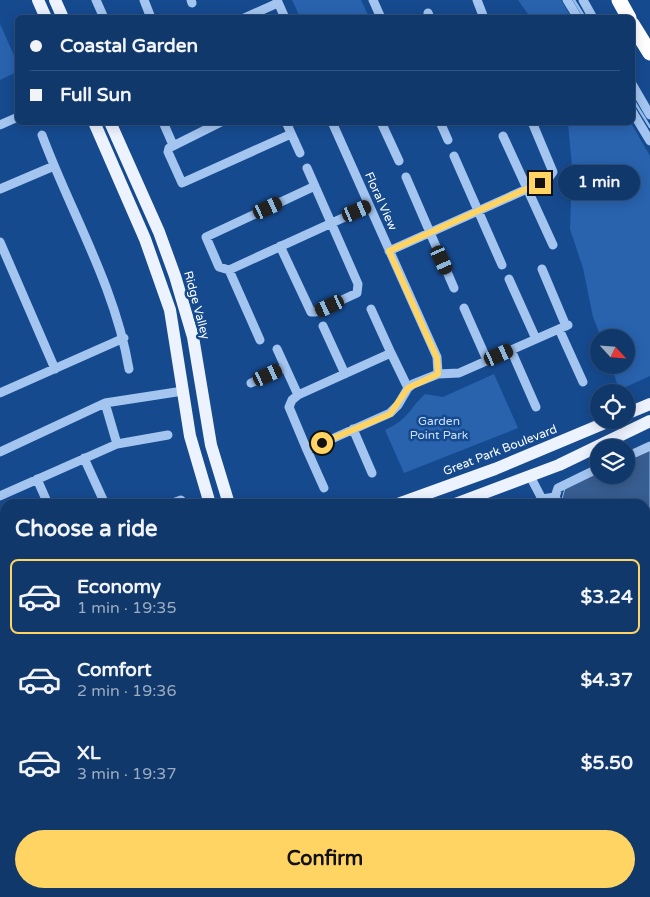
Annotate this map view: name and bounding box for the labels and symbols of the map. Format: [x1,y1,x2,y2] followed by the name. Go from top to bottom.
[558,166,640,200] callout: 1 min
[362,170,400,233] street label: Floral View
[529,172,551,194] route end
[251,195,284,221] car
[340,198,373,224] car
[429,243,454,277] car
[181,269,213,341] street label: Ridge Valley
[313,293,346,319] car
[590,329,635,374] north arrow
[482,342,515,368] car
[251,362,284,388] car
[410,414,469,442] park label: Garden Point Park
[441,422,559,478] street label: Great Park Boulevard
[311,432,333,454] route start

